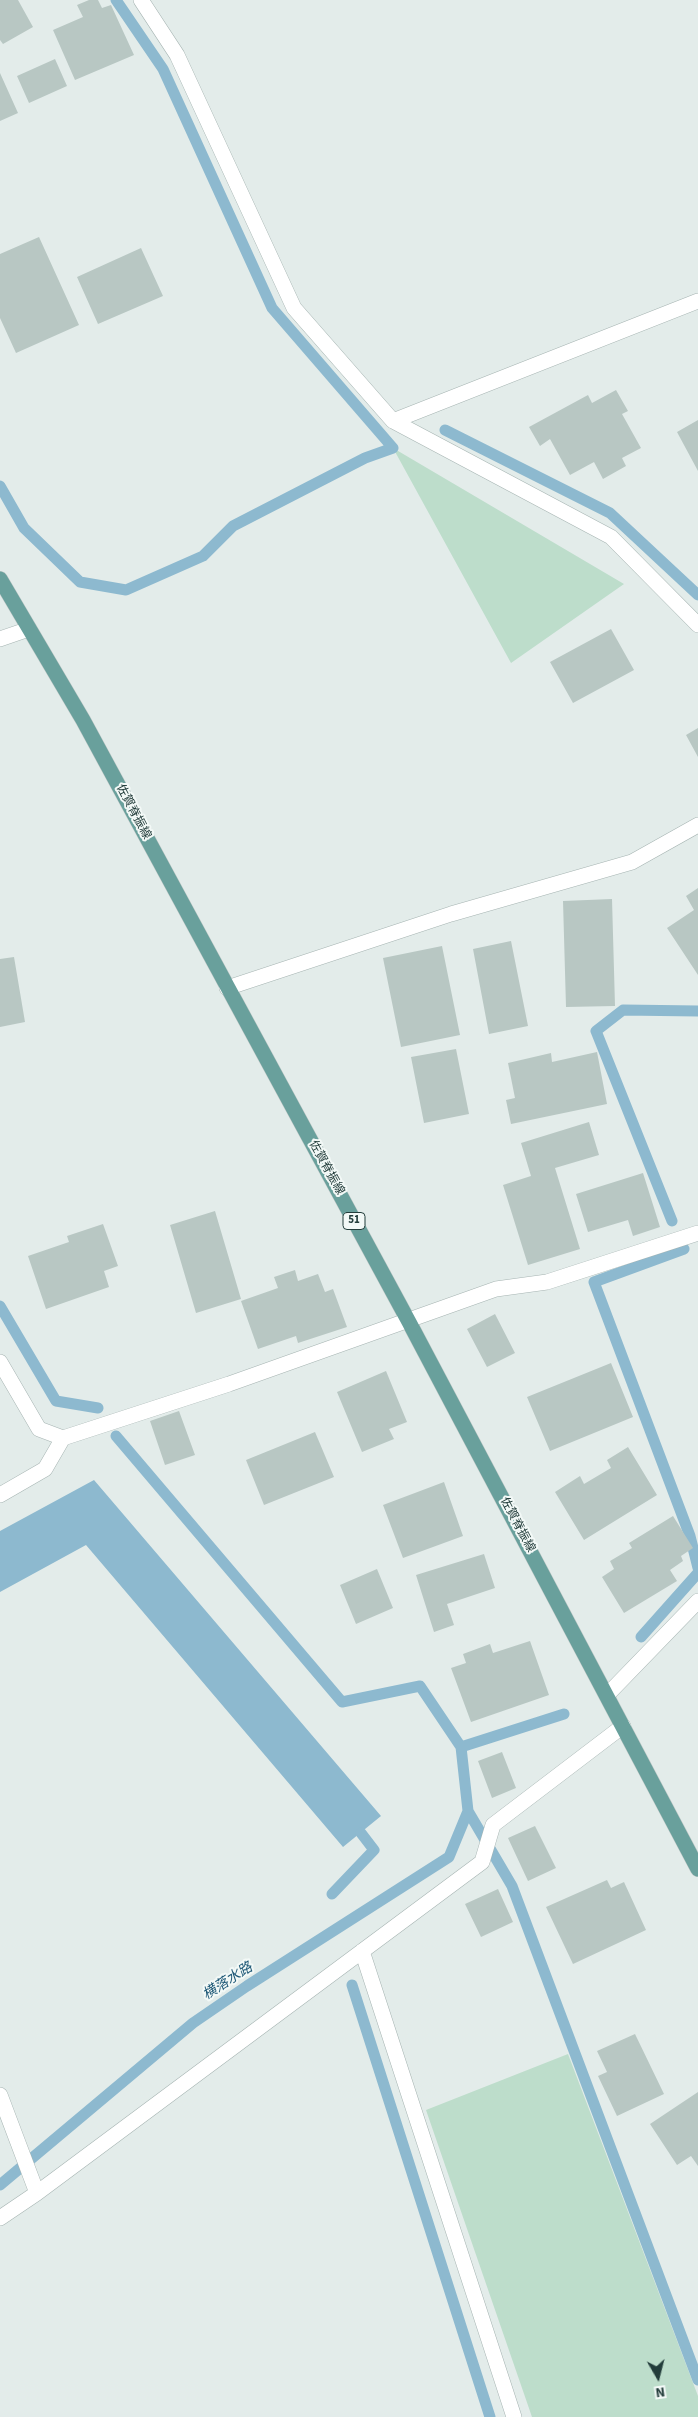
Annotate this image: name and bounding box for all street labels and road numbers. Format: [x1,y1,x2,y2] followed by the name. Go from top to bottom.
[113,782,153,842] street label: 佐賀脊振線
[305,1138,347,1198] street label: 佐賀脊振線
[343,1212,365,1230] road number: 51
[497,1495,537,1555] street label: 佐賀脊振線

